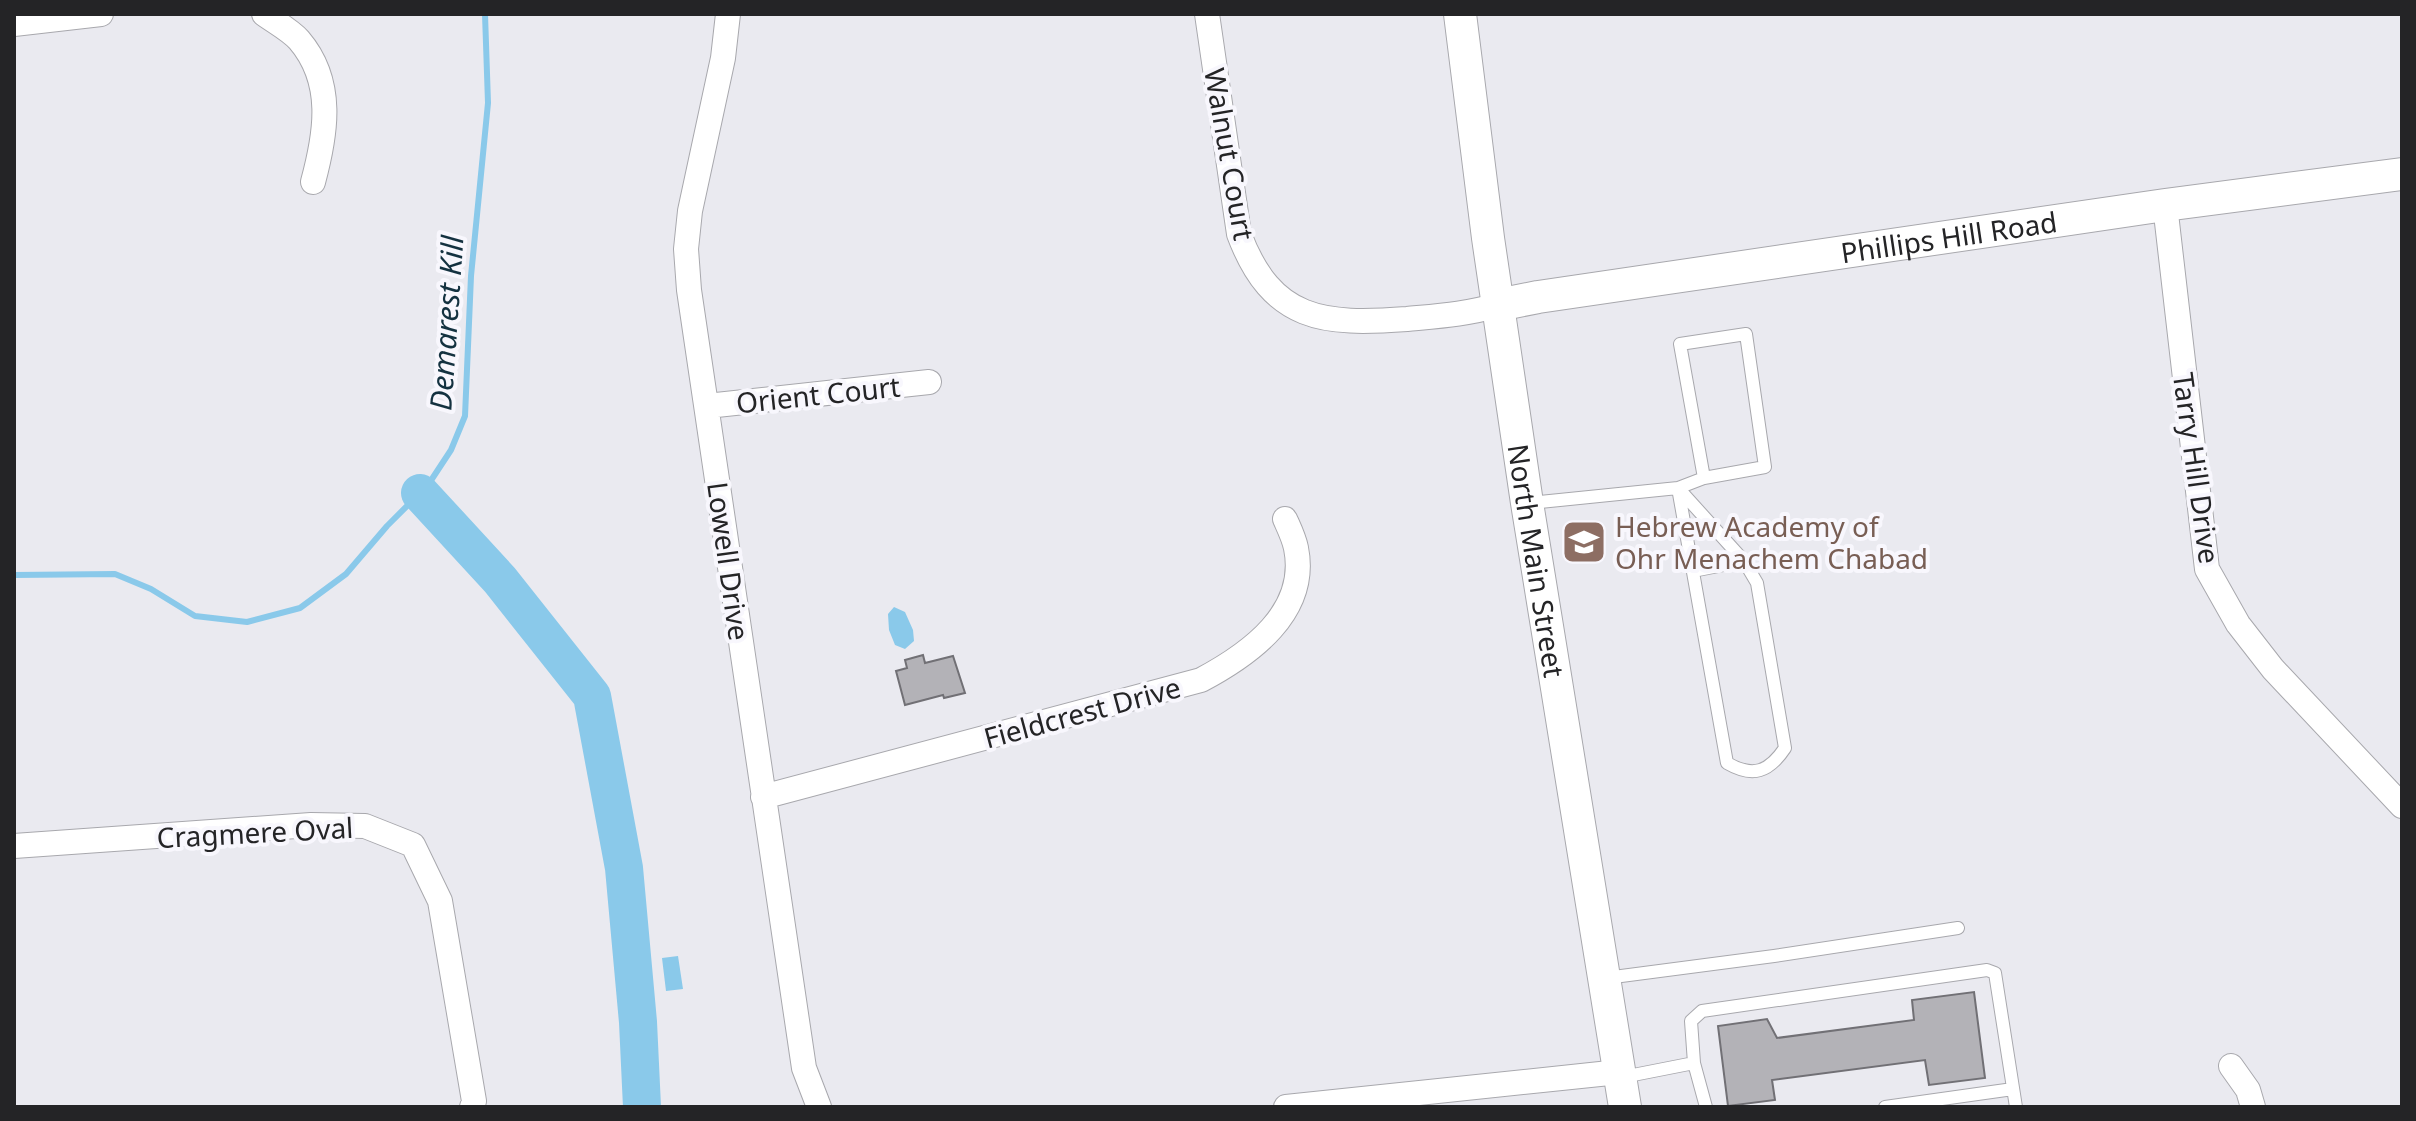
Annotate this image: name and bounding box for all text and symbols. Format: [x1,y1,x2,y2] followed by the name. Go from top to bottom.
[1196,65,1264,243] street label: Walnut Court
[1838,202,2060,271] street label: Phillips Hill Road
[419,233,473,412] water label: Demarest Kill
[734,366,902,422] street label: Orient Court
[2165,370,2229,566] street label: Tarry Hill Drive
[1500,441,1574,680] street label: North Main Street
[699,479,759,643] street label: Lowell Drive
[1615,507,1928,577] place label: Hebrew Academy of Ohr Menachem Chabad
[1560,518,1608,566] school or university icon: Hebrew Academy of Ohr Menachem Chabad
[979,667,1185,757] street label: Fieldcrest Drive
[156,808,354,856] street label: Cragmere Oval

